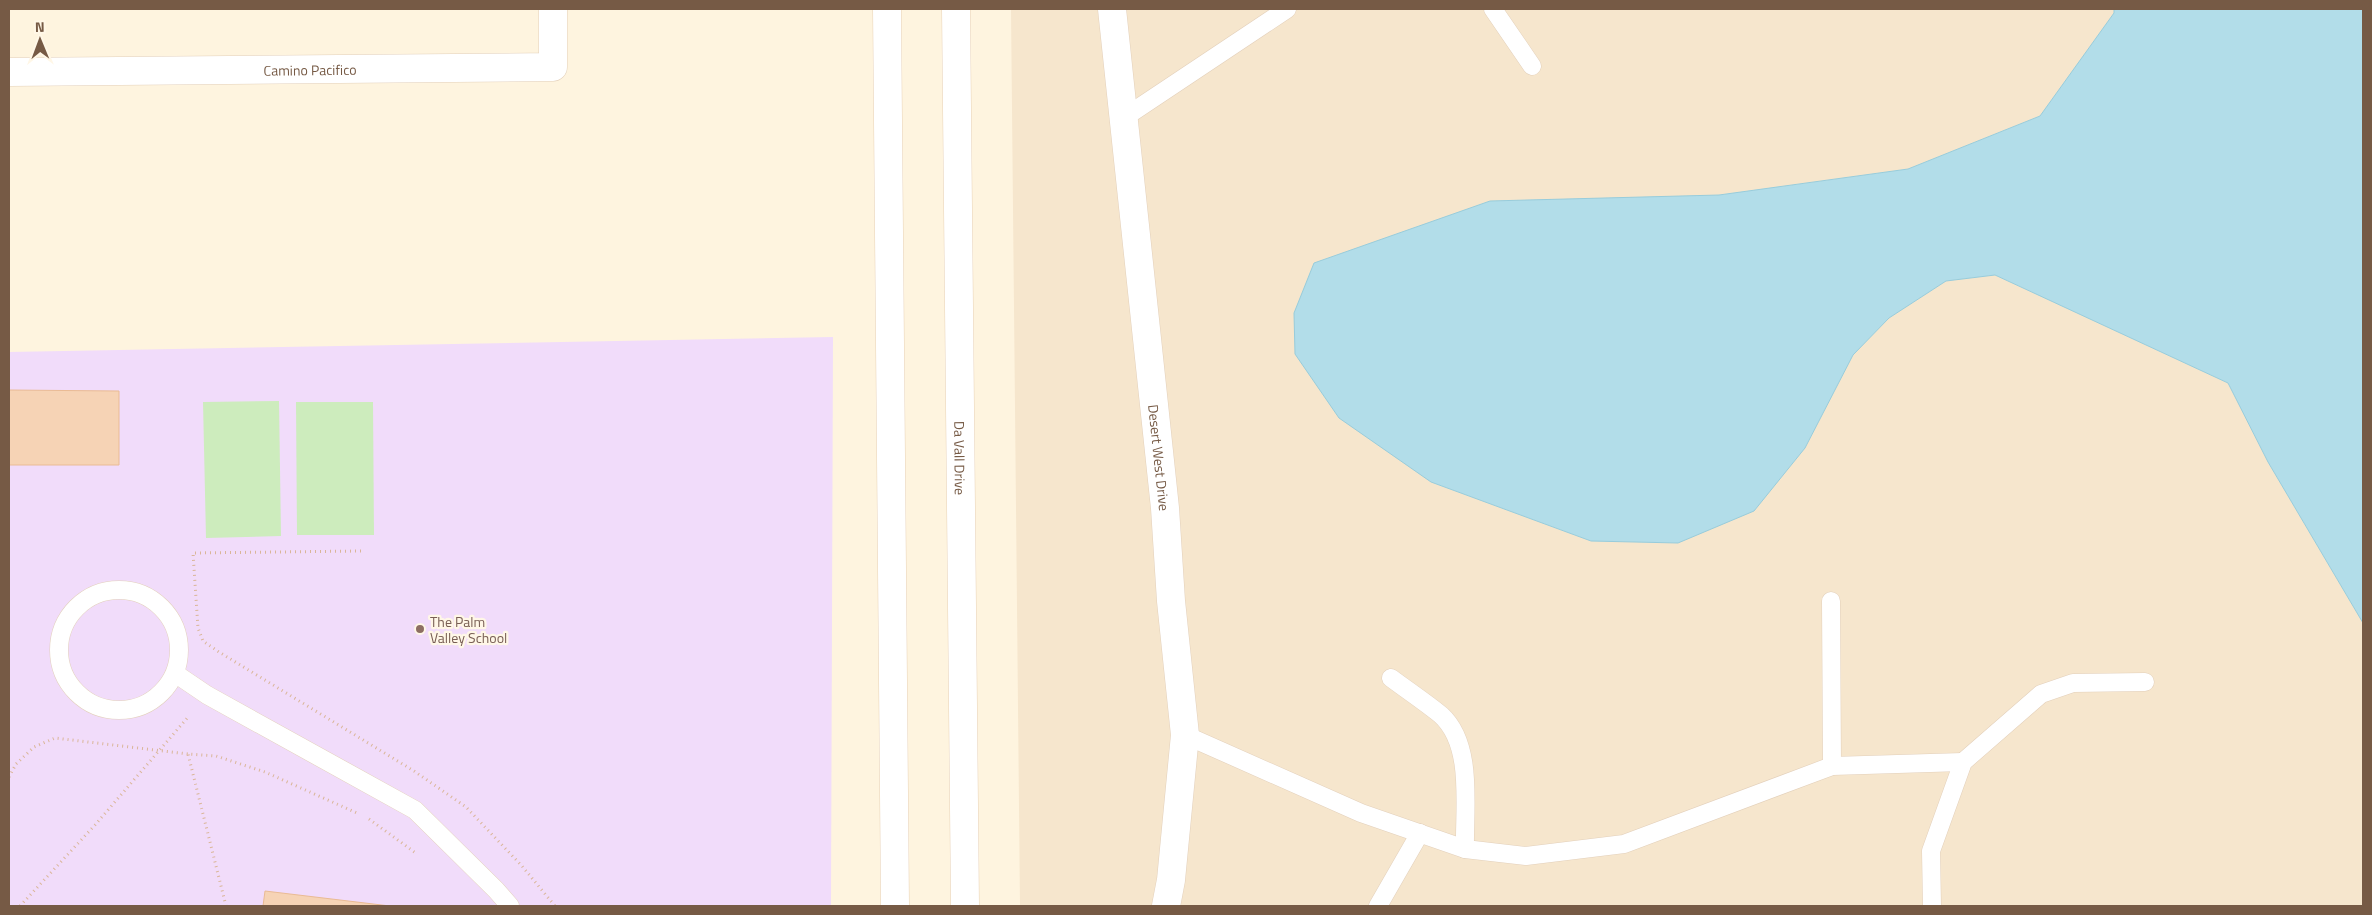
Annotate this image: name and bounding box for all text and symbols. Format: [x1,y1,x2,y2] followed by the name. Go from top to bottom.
[15,15,65,65] north arrow
[35,16,45,37] text: N
[263,58,357,80] street label: Camino Pacifico
[1144,403,1176,512] street label: Desert West Drive
[950,421,971,495] street label: Da Vall Drive
[430,611,507,648] place label: The Palm Valley School
[414,623,426,635] marker: The Palm Valley School

